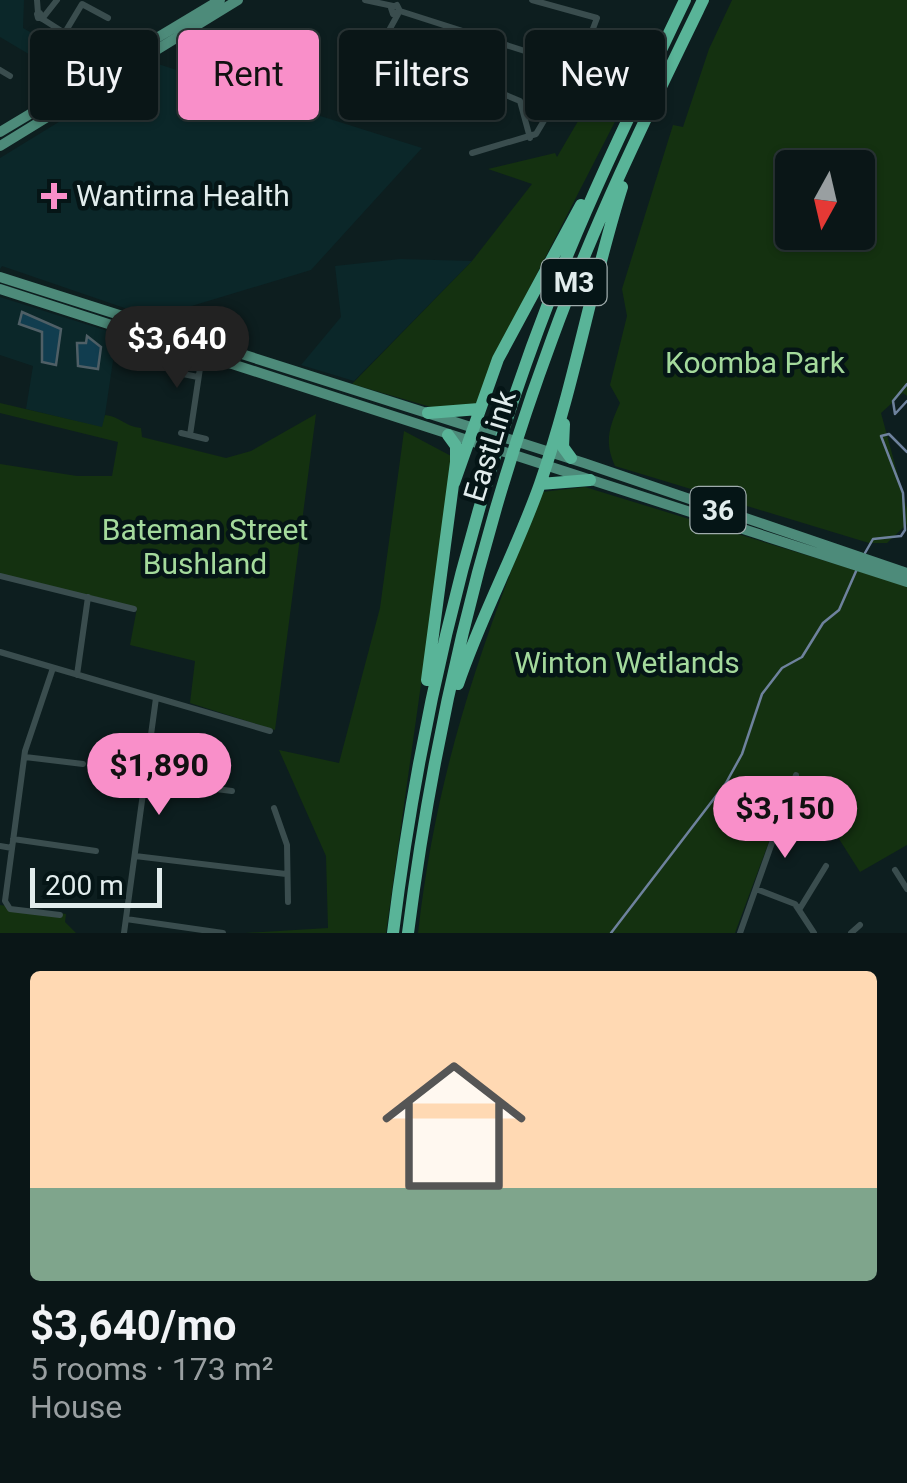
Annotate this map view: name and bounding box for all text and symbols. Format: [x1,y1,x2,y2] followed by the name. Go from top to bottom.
[30,30,158,120] chip: Buy
[178,30,319,120] chip: Rent
[339,30,505,120] chip: Filters
[525,30,665,120] chip: New
[775,150,875,250] north arrow
[775,150,875,250] map controls
[76,178,290,213] place label: Wantirna Health
[41,183,67,209] marker: Wantirna Health
[542,259,606,305] road number: M3
[96,306,258,391] pin: $3,640
[127,319,227,357] text: $3,640
[665,345,846,380] park label: Koomba Park
[456,386,523,505] street label: EastLink
[690,487,746,533] road number: 36
[102,512,308,581] park label: Bateman Street Bushland
[514,645,740,680] park label: Winton Wetlands
[78,733,240,818] pin: $1,890
[109,746,209,784] text: $1,890
[704,776,866,861] pin: $3,150
[735,789,835,827] text: $3,150
[30,863,162,908] scale bar
[45,869,124,902] text: 200 m
[364,1036,544,1216] icon: home
[30,1301,237,1350] text: $3,640/mo
[30,1350,273,1388] text: 5 rooms · 173 m²
[30,1388,122,1426] text: House

